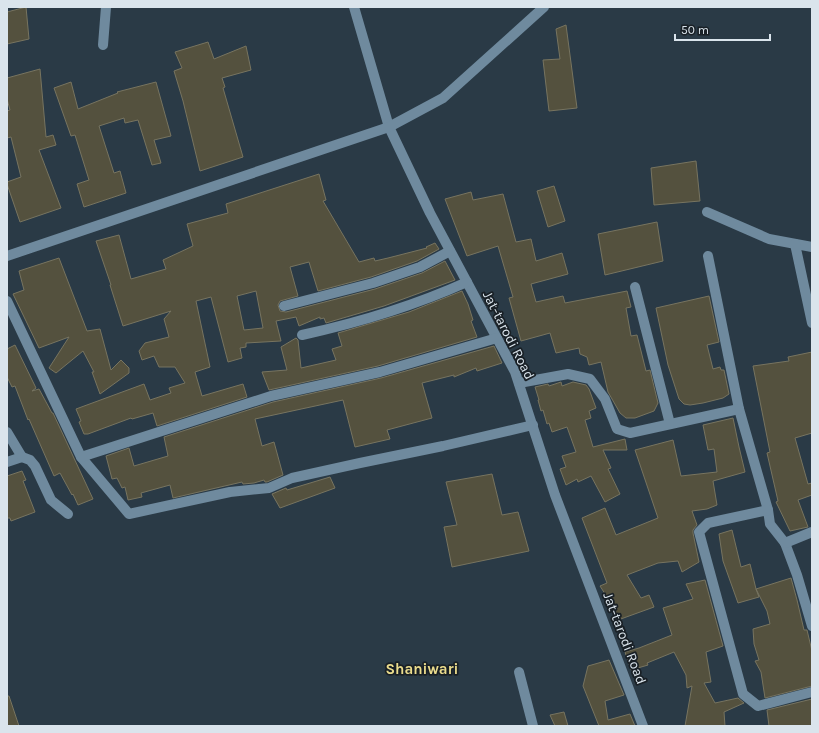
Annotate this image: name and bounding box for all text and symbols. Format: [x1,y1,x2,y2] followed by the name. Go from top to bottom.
[675,16,770,42] scale bar
[681,23,709,37] text: 50 m
[479,288,538,382] street label: Jat-tarodi Road
[599,590,650,687] street label: Jat-tarodi Road
[386,660,458,678] district label: Shaniwari

